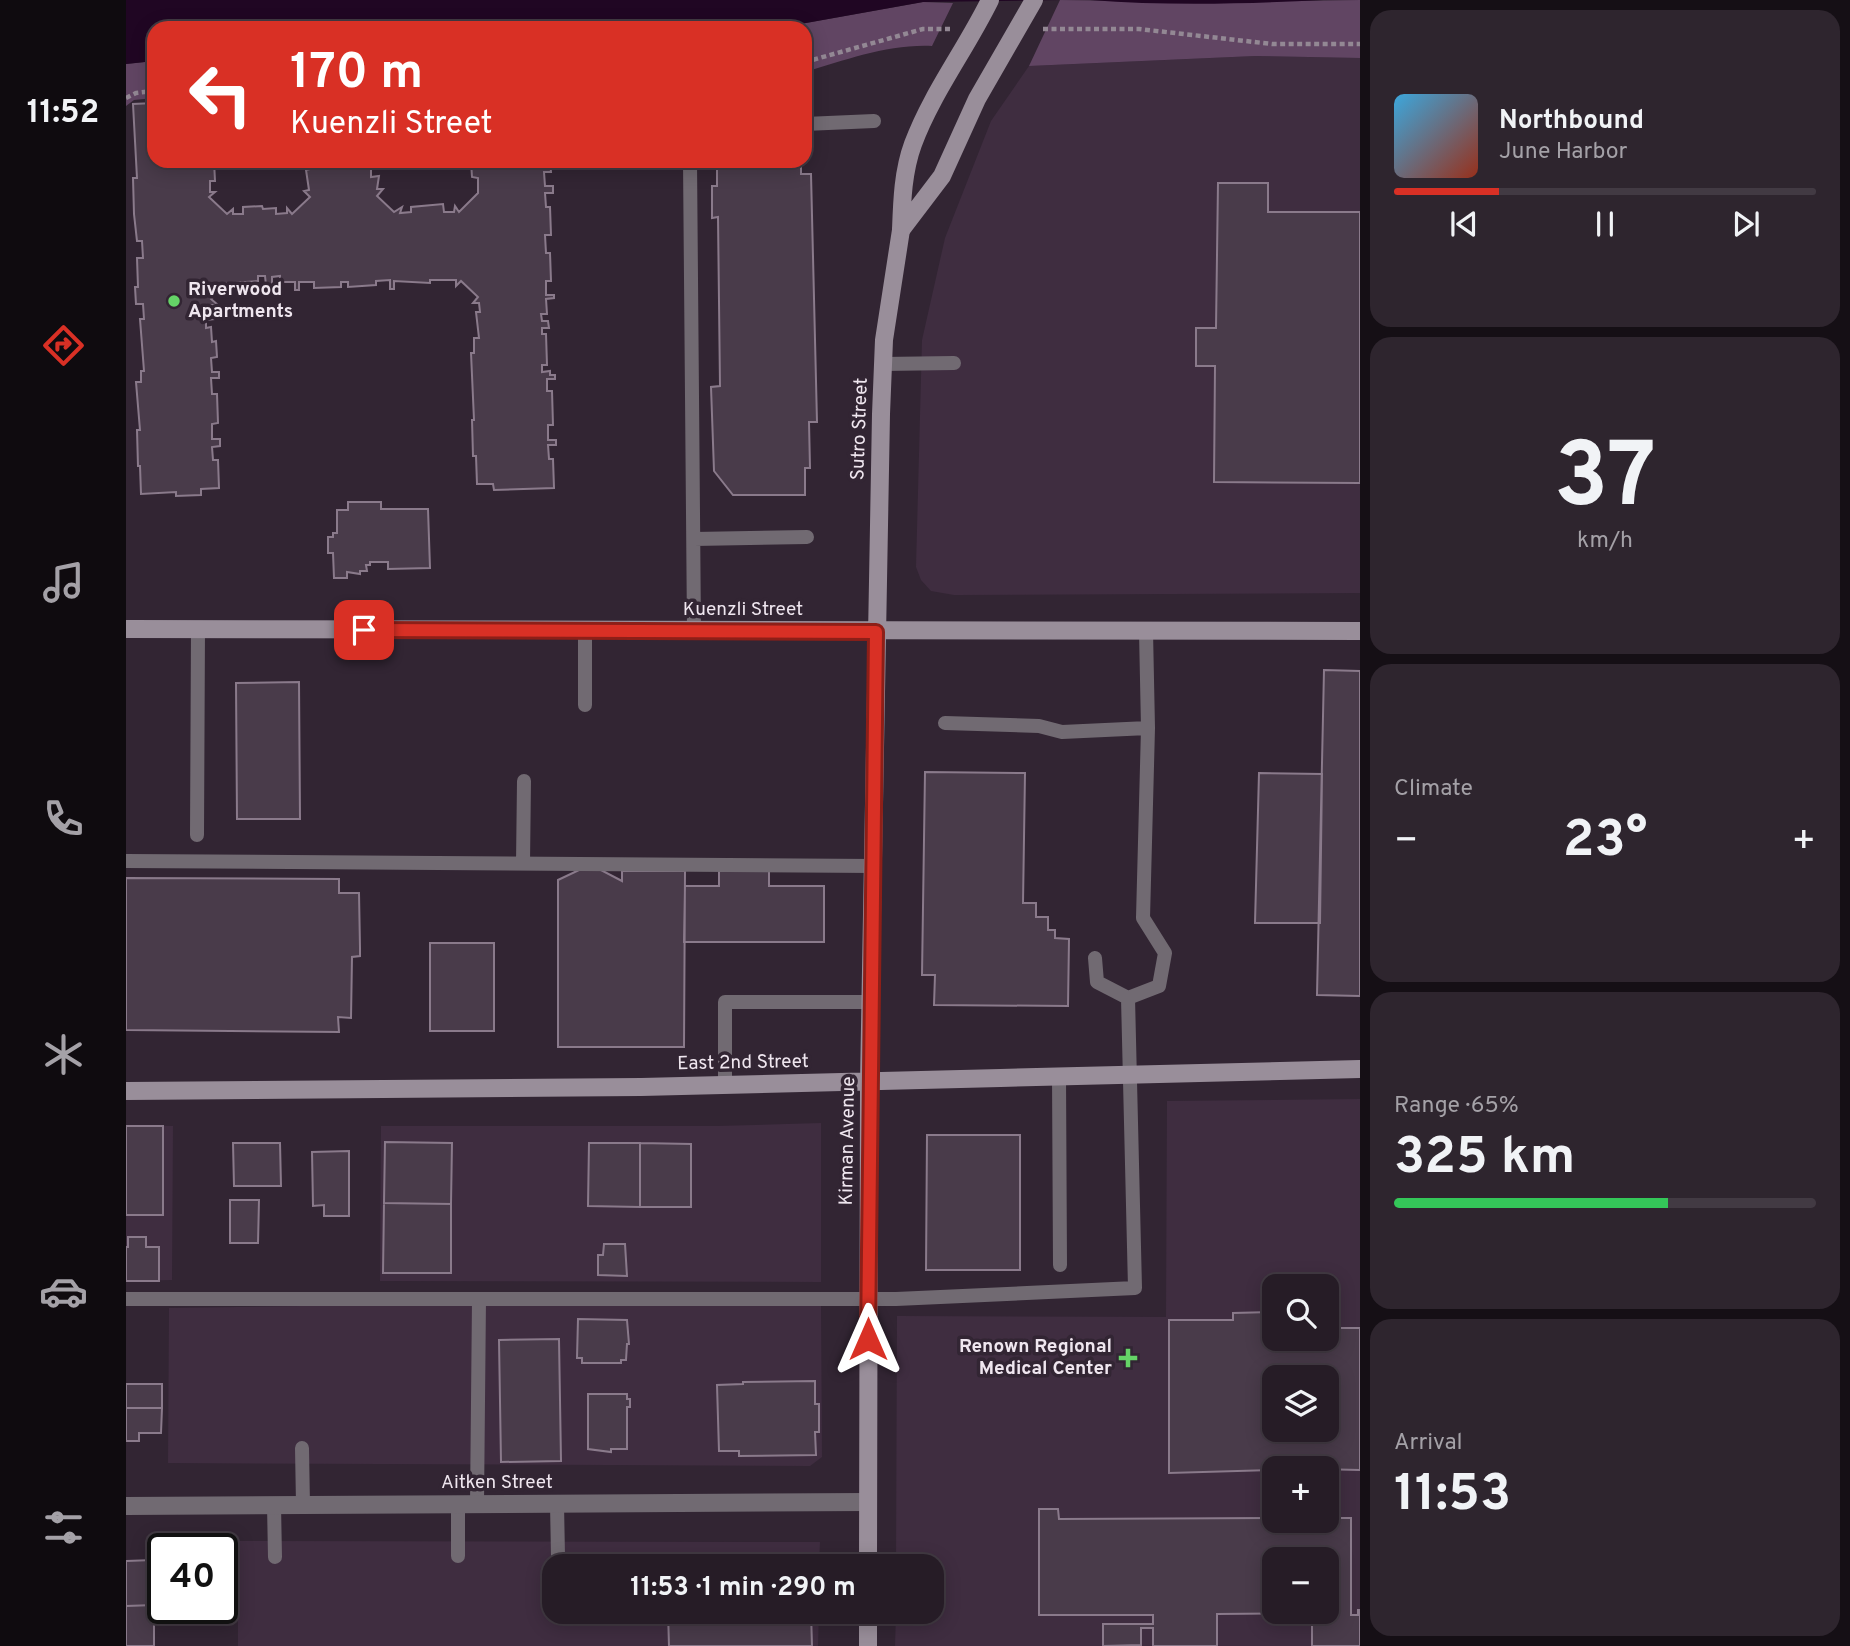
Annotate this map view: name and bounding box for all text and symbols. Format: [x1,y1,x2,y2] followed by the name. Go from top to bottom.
[290,44,423,106] text: 170 m
[175,49,266,140] icon: left
[27,94,99,134] text: 11:52
[290,105,493,145] text: Kuenzli Street
[1499,105,1644,138] text: Northbound
[1499,138,1627,167] text: June Harbor
[1445,205,1483,243] icon: previous
[1586,205,1624,243] icon: pause
[1727,205,1765,243] icon: next
[188,278,293,324] place label: Riverwood Apartments
[166,293,182,309] marker: Riverwood Apartments
[39,321,88,370] icon: directions
[846,377,874,481] street label: Sutro Street
[1554,424,1656,539] text: 37
[1577,527,1633,556] text: km/h
[39,558,88,607] icon: music
[683,598,803,622] street label: Kuenzli Street
[334,600,394,660] pin
[345,611,383,649] icon: arrive
[1394,775,1473,804] text: Climate
[39,794,88,843] icon: phone
[1563,809,1647,875] text: 23°
[1394,818,1419,867] text: −
[1791,818,1816,867] text: +
[39,1030,88,1079] icon: climate
[677,1050,809,1076] street label: East 2nd Street
[835,1076,861,1206] street label: Kirman Avenue
[1394,1092,1519,1121] text: Range · 65%
[1394,1126,1575,1192] text: 325 km
[39,1267,88,1316] icon: car
[1262,1274,1339,1624] map controls
[1262,1274,1339,1351] button: search
[831,1302,905,1376] position arrow
[959,1335,1112,1381] place label: Renown Regional Medical Center
[1118,1348,1138,1368] marker: Renown Regional Medical Center
[1262,1365,1339,1442] button: layers
[1394,1429,1463,1458] text: Arrival
[1262,1456,1339,1533] button: +
[1394,1463,1511,1529] text: 11:53
[441,1471,553,1495] street label: Aitken Street
[39,1503,88,1552] icon: filters
[147,1533,238,1624] speed limit sign: 40
[1262,1547,1339,1624] button: −
[630,1572,856,1605] text: 11:53 · 1 min · 290 m

